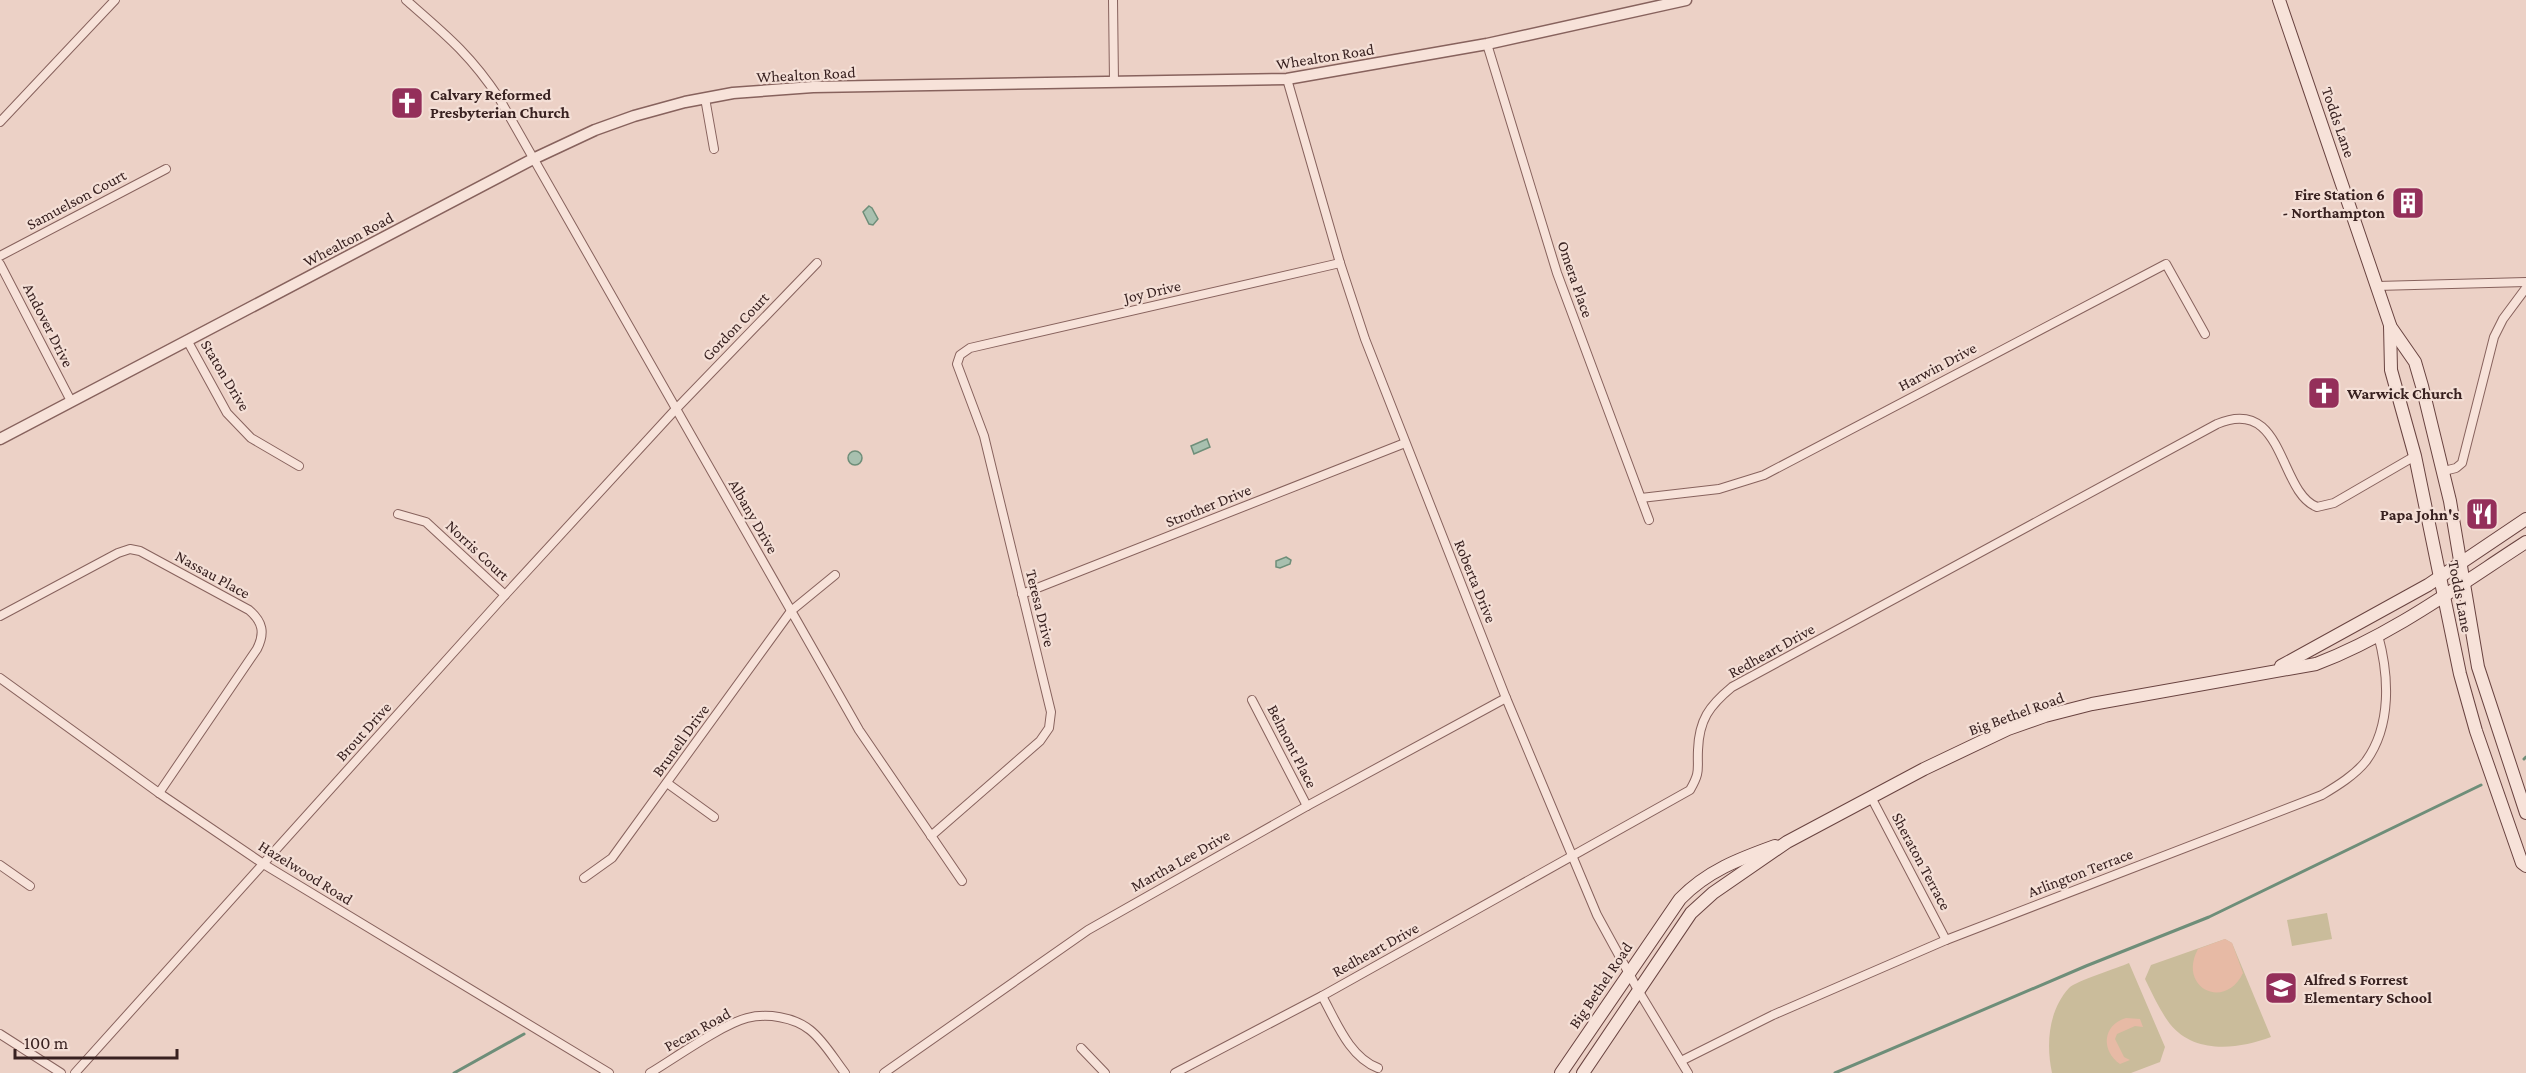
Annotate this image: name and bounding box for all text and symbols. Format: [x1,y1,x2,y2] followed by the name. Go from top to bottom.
[1275,40,1376,73] street label: Whealton Road
[756,63,857,86] street label: Whealton Road
[389,85,425,121] church icon: Calvary Reformed Presbyterian Church
[2319,85,2358,160] street label: Todds Lane
[430,86,570,121] place label: Calvary Reformed Presbyterian Church
[24,166,129,233] street label: Samuelson Court
[2390,185,2426,221] building icon: Fire Station 6 - Northampton
[2282,186,2385,221] place label: Fire Station 6 - Northampton
[300,208,396,270] street label: Whealton Road
[1555,239,1597,320] street label: Omera Place
[1120,277,1182,308] street label: Joy Drive
[20,280,77,370] street label: Andover Drive
[699,288,773,364] street label: Gordon Court
[198,337,253,414] street label: Staton Drive
[1895,339,1979,394] street label: Harwin Drive
[2306,375,2342,411] church icon: Warwick Church
[2346,385,2462,402] place label: Warwick Church
[725,476,782,557] street label: Albany Drive
[1163,481,1253,530] street label: Strother Drive
[2464,496,2500,532] restaurant icon: Papa John's
[2380,506,2459,523] place label: Papa John's
[443,517,513,584] street label: Norris Court
[1451,537,1500,625] street label: Roberta Drive
[173,547,253,602] street label: Nassau Place
[2445,559,2476,634] street label: Todds Lane
[1023,568,1058,648] street label: Teresa Drive
[1725,620,1817,681] street label: Redheart Drive
[1966,688,2067,740] street label: Big Bethel Road
[332,698,394,764] street label: Brout Drive
[649,701,712,780] street label: Brunell Drive
[1264,702,1321,791] street label: Belmont Place
[1889,810,1954,913] street label: Sheraton Terrace
[1128,826,1233,895] street label: Martha Lee Drive
[256,837,356,908] street label: Hazelwood Road
[2025,845,2136,901] street label: Arlington Terrace
[1329,919,1421,980] street label: Redheart Drive
[1565,939,1637,1032] street label: Big Bethel Road
[2263,970,2299,1006] school or university icon: Alfred S Forrest Elementary School
[2303,971,2432,1006] place label: Alfred S Forrest Elementary School
[661,1004,734,1055] street label: Pecan Road
[15,1022,177,1060] scale bar
[24,1033,69,1053] text: 100 m

